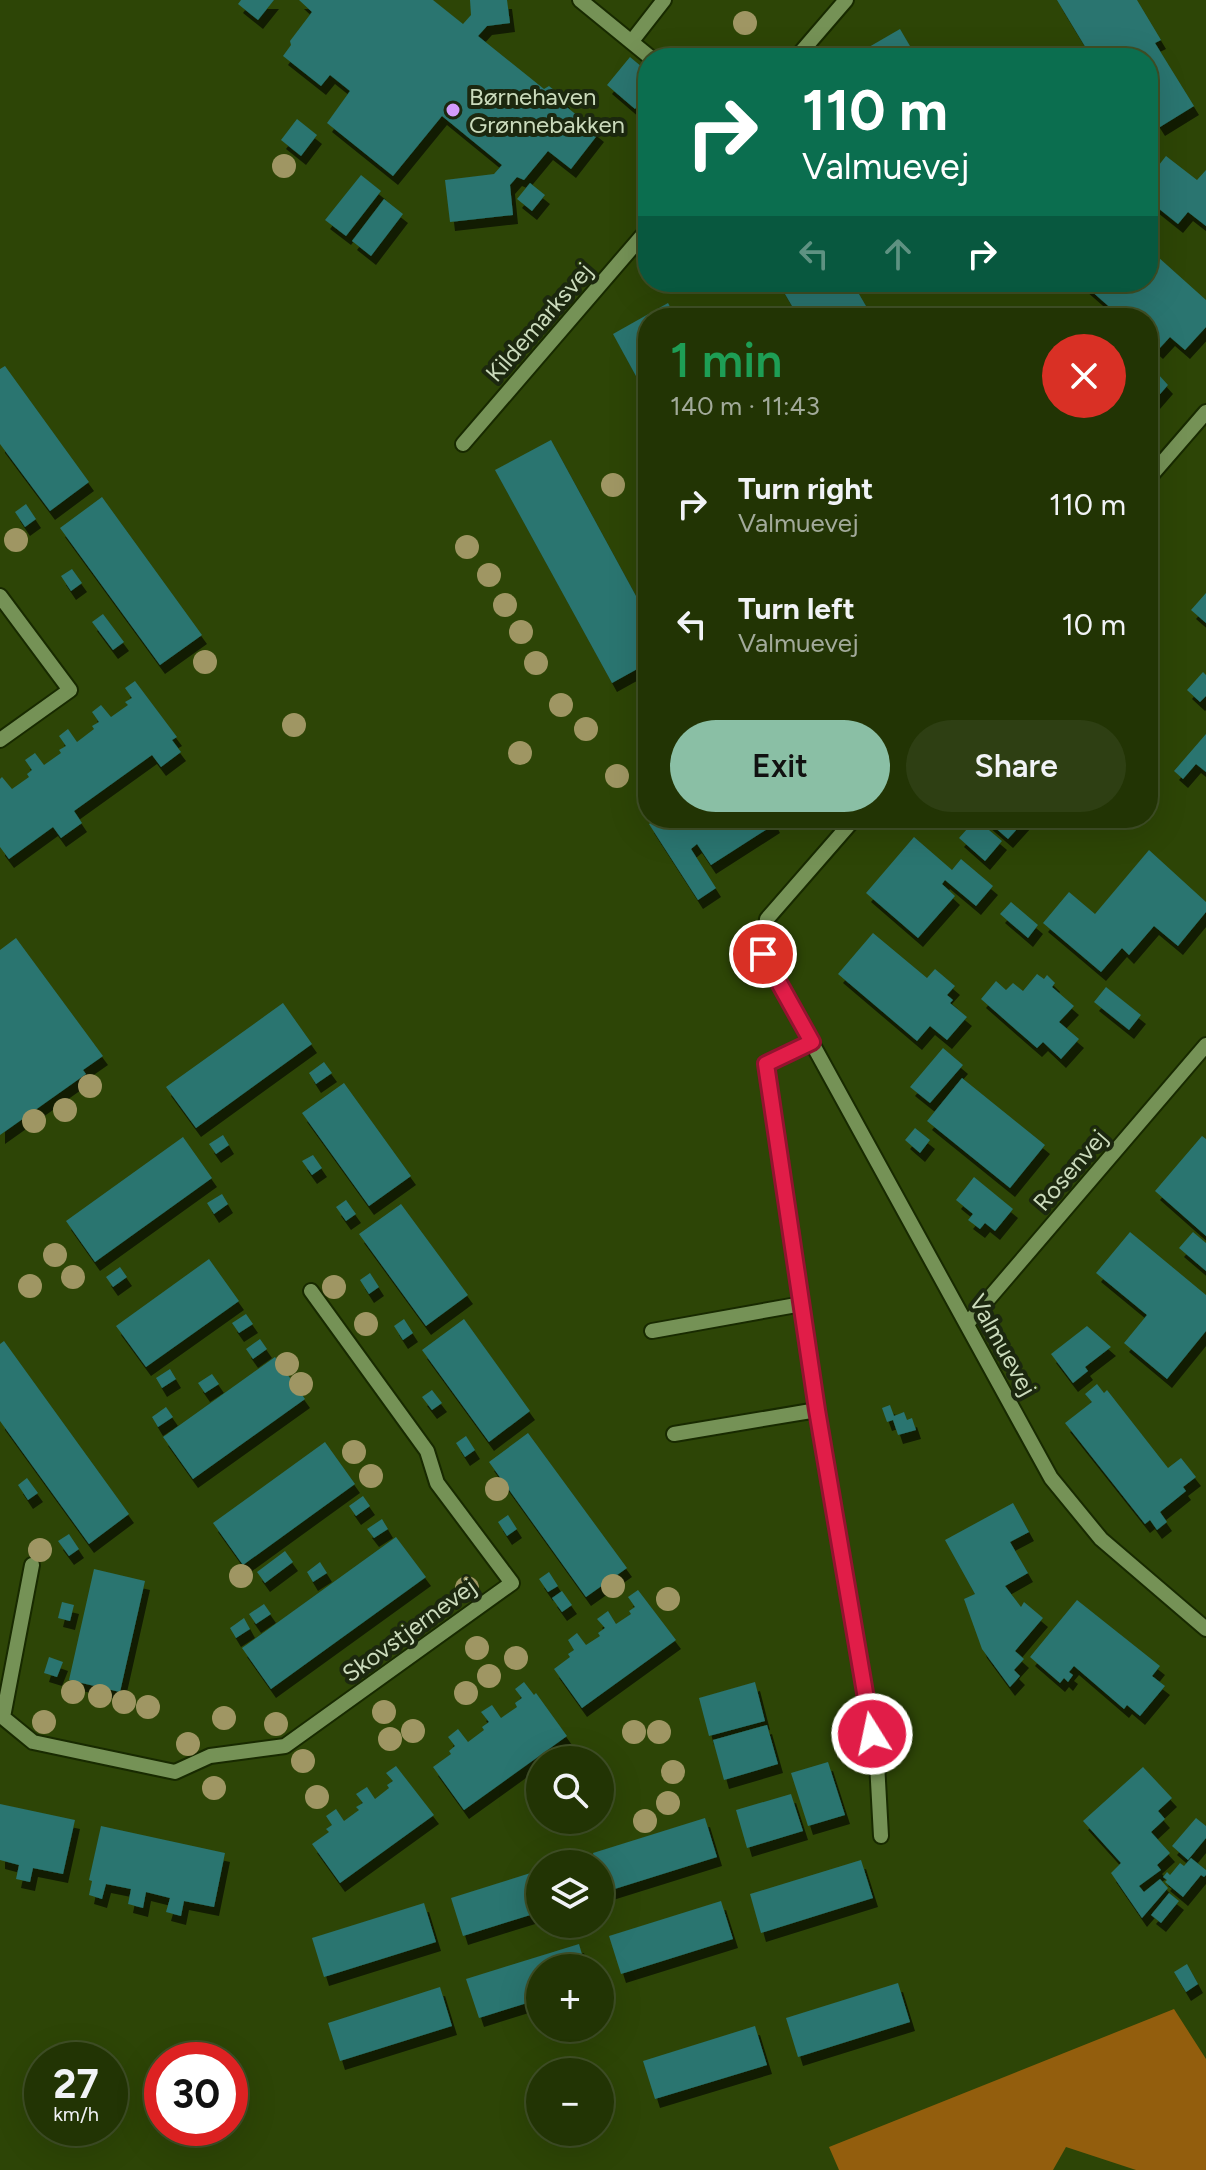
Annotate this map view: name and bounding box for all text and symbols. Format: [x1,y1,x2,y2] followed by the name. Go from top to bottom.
[802,77,948,144] text: 110 m
[670,80,774,184] icon: right
[469,82,625,139] place label: Børnehaven Grønnebakken
[444,101,462,119] marker: Børnehaven Grønnebakken
[802,145,969,188] text: Valmuevej
[792,232,836,276] icon: left
[876,232,920,276] icon: ahead
[960,232,1004,276] icon: right
[480,257,598,387] street label: Kildemarksvej
[670,331,782,389] text: 1 min
[1042,334,1126,418] button: close
[670,390,820,422] text: 140 m · 11:43
[738,470,873,507] text: Turn right
[670,482,714,526] icon: right
[1049,486,1126,523] text: 110 m
[738,507,859,539] text: Valmuevej
[738,590,855,627] text: Turn left
[670,602,714,646] icon: left
[1061,606,1126,643] text: 10 m
[738,627,859,659] text: Valmuevej
[670,720,890,812] button: Exit
[906,720,1126,812] button: Share
[729,920,797,988] pin
[741,932,785,976] icon: arrive
[1027,1123,1113,1217] street label: Rosenvej
[963,1289,1043,1401] street label: Valmuevej
[337,1572,481,1688] street label: Skovstjernevej
[830,1692,914,1776] position arrow
[526,1746,614,2146] map controls
[526,1746,614,1834] button: search
[526,1850,614,1938] button: layers
[526,1954,614,2042] button: +
[144,2042,248,2146] speed limit sign: 30
[526,2058,614,2146] button: −
[53,2060,99,2108] text: 27
[53,2102,99,2126] text: km/h

